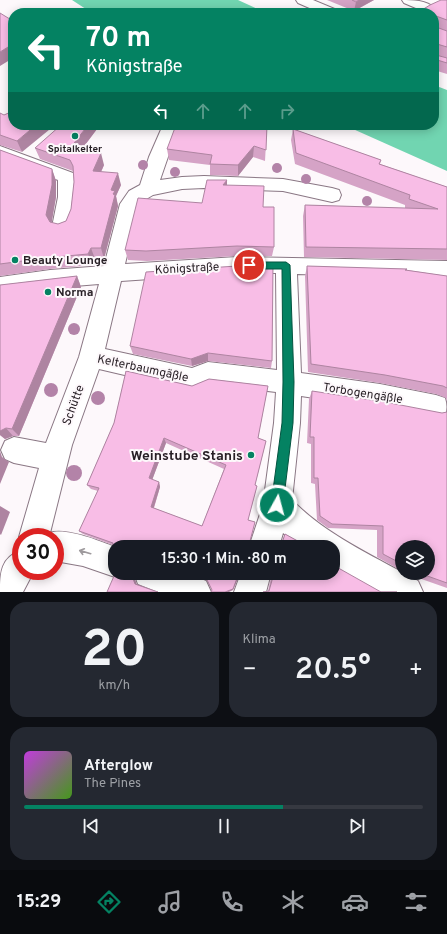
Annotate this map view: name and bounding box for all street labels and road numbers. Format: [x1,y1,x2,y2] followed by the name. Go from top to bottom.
[154,259,220,279] street label: Königstraße
[96,352,190,386] street label: Kelterbaumgäßle
[322,380,404,408] street label: Torbogengäßle
[59,383,89,428] street label: Schütte

